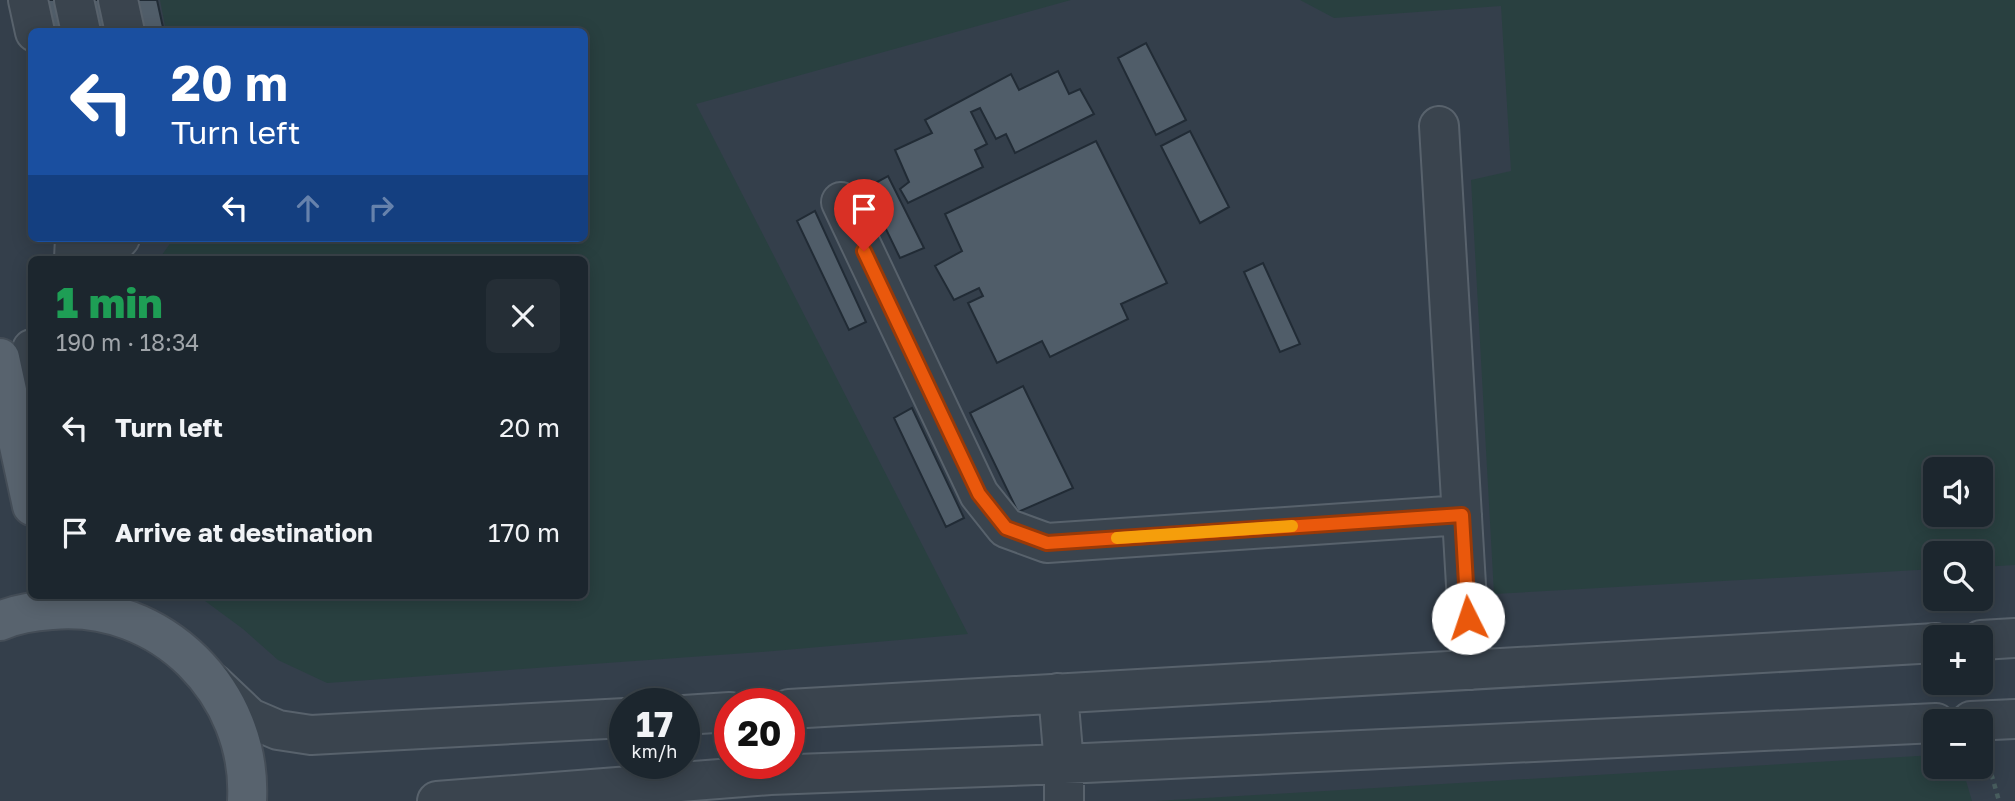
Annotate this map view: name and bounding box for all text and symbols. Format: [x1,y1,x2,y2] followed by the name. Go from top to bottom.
[171,53,288,112] text: 20 m
[56,56,147,147] icon: left
[171,113,300,151] text: Turn left
[834,179,894,251] pin
[216,189,254,227] icon: left
[289,189,327,227] icon: ahead
[362,189,400,227] icon: right
[845,190,883,228] icon: arrive
[56,277,163,327] text: 1 min
[486,279,560,353] button: close
[56,328,199,356] text: 190 m · 18:34
[56,409,94,447] icon: left
[115,412,223,443] text: Turn left
[499,412,560,443] text: 20 m
[1923,457,1993,779] map controls
[1923,457,1993,527] button: sound
[56,514,94,552] icon: arrive
[115,517,373,548] text: Arrive at destination
[488,517,560,548] text: 170 m
[1923,541,1993,611] button: search
[1431,581,1505,655] position arrow
[1923,625,1993,695] button: +
[714,688,805,779] speed limit sign: 20
[636,703,673,745] text: 17
[1923,709,1993,779] button: −
[632,740,677,762] text: km/h

